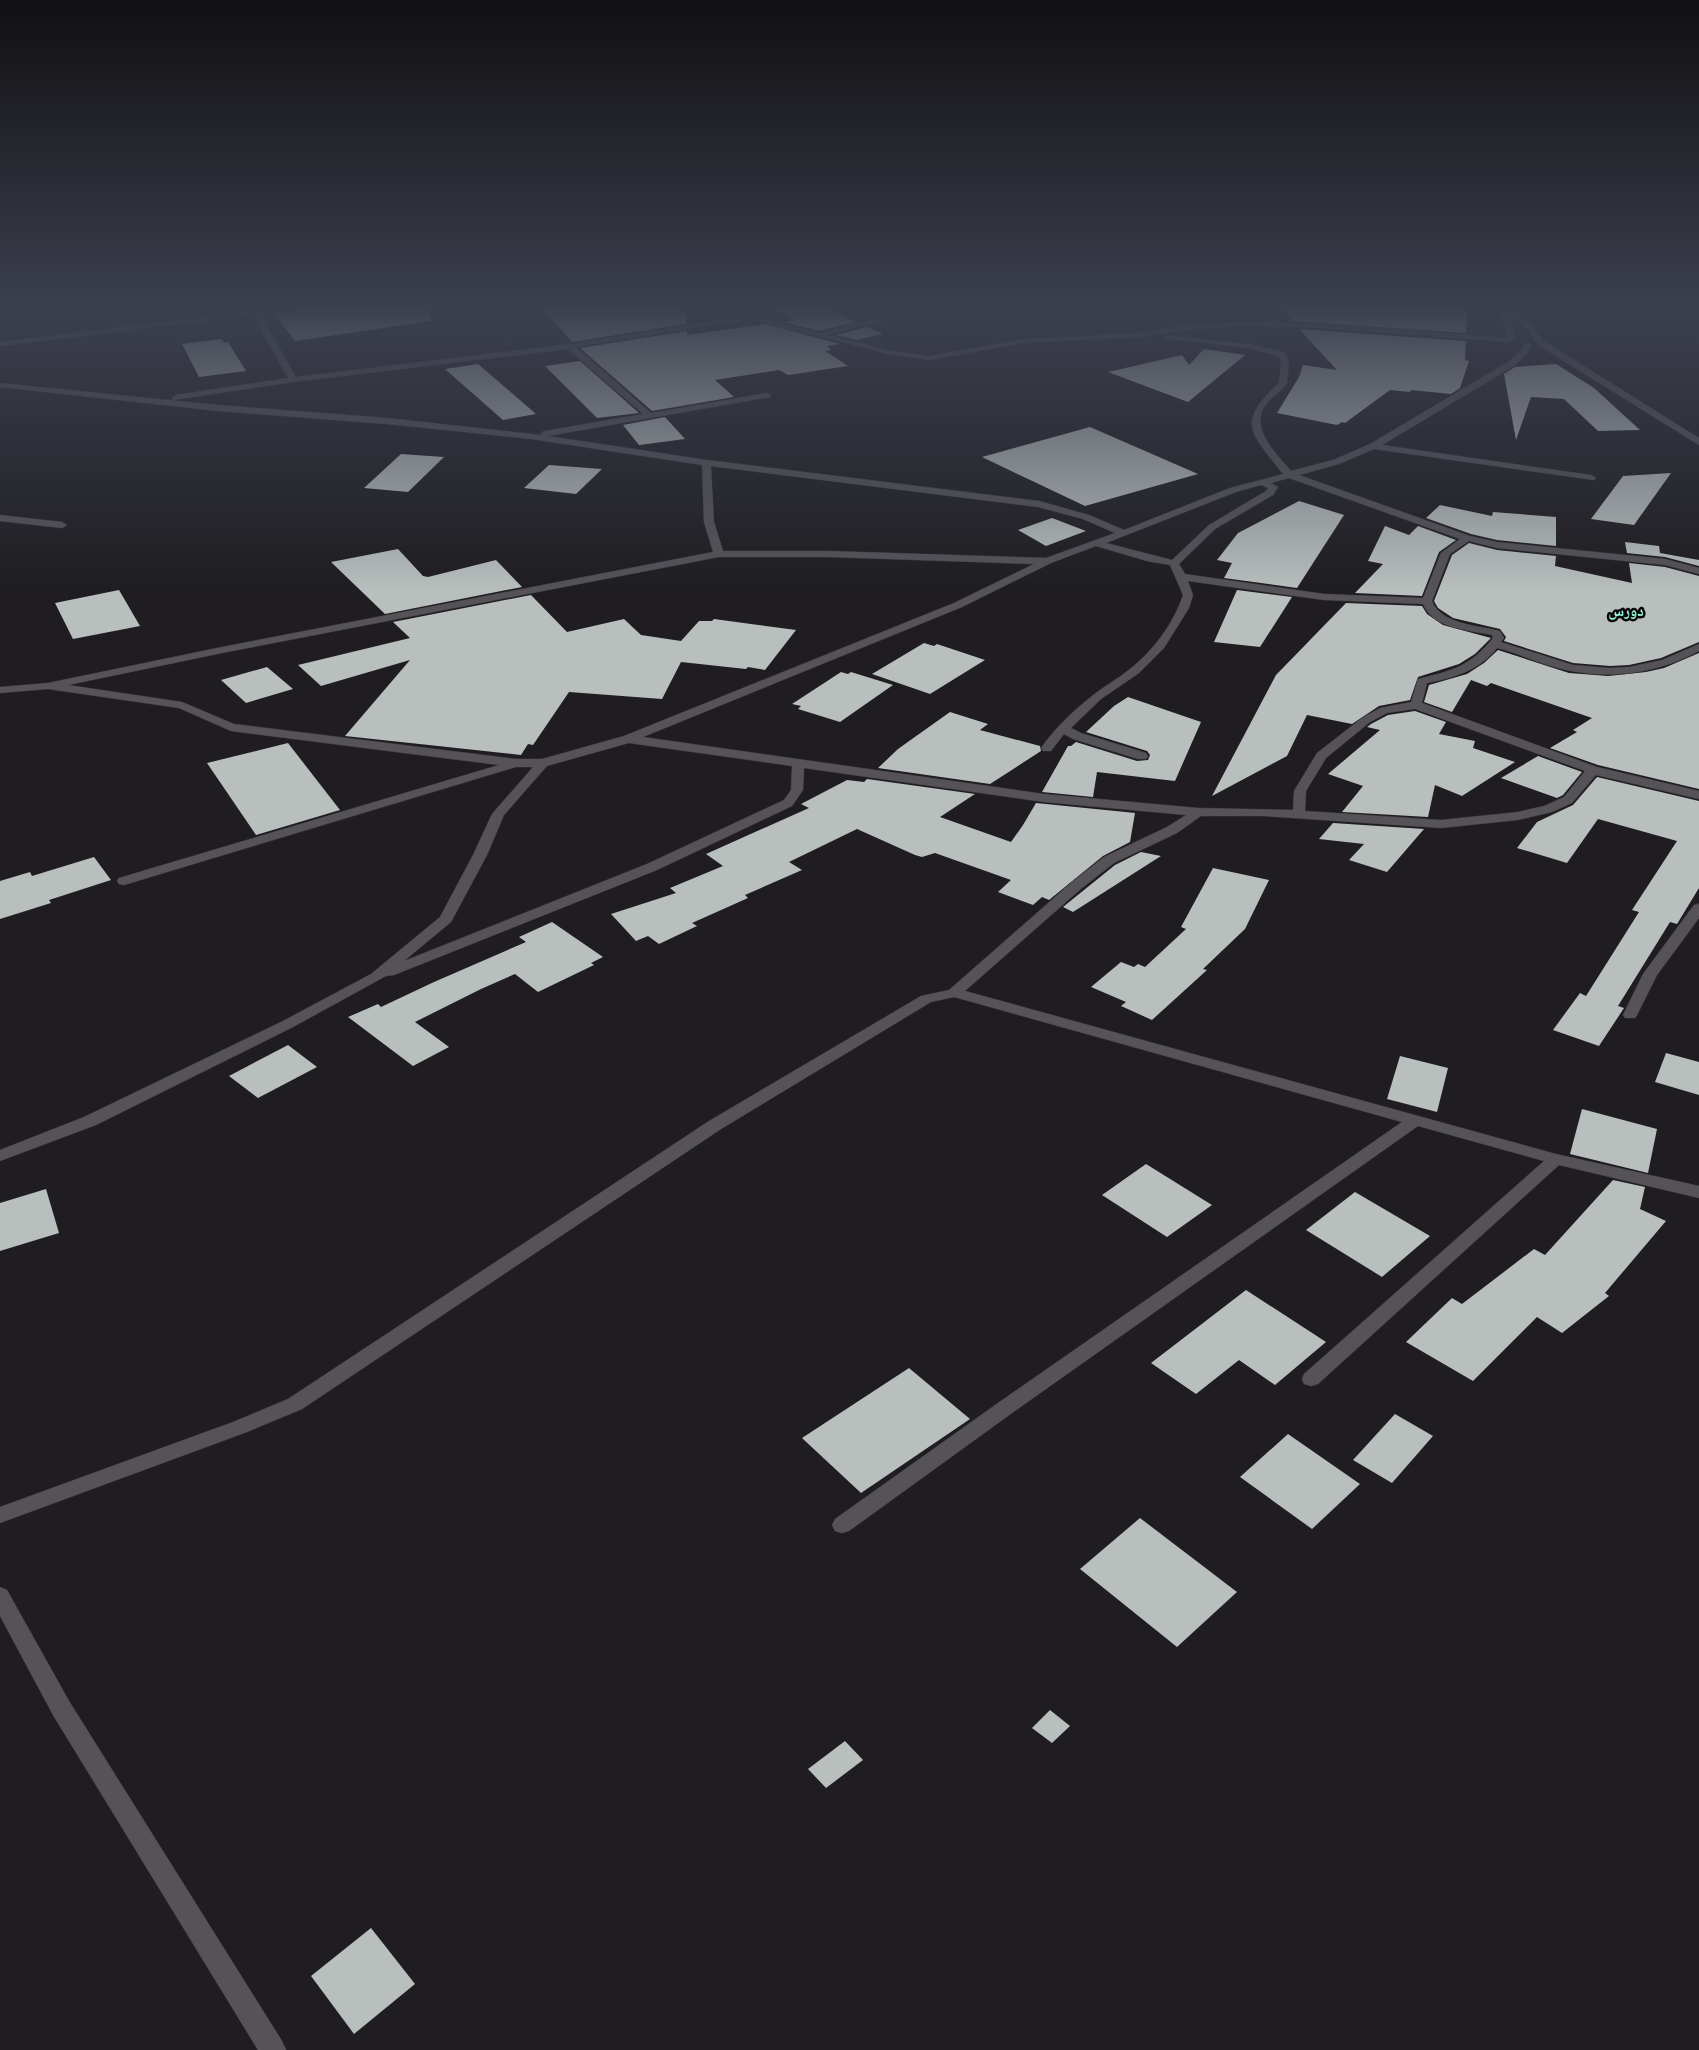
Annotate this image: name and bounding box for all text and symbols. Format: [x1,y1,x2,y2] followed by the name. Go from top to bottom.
[1608,601,1644,620] district label: دورس

